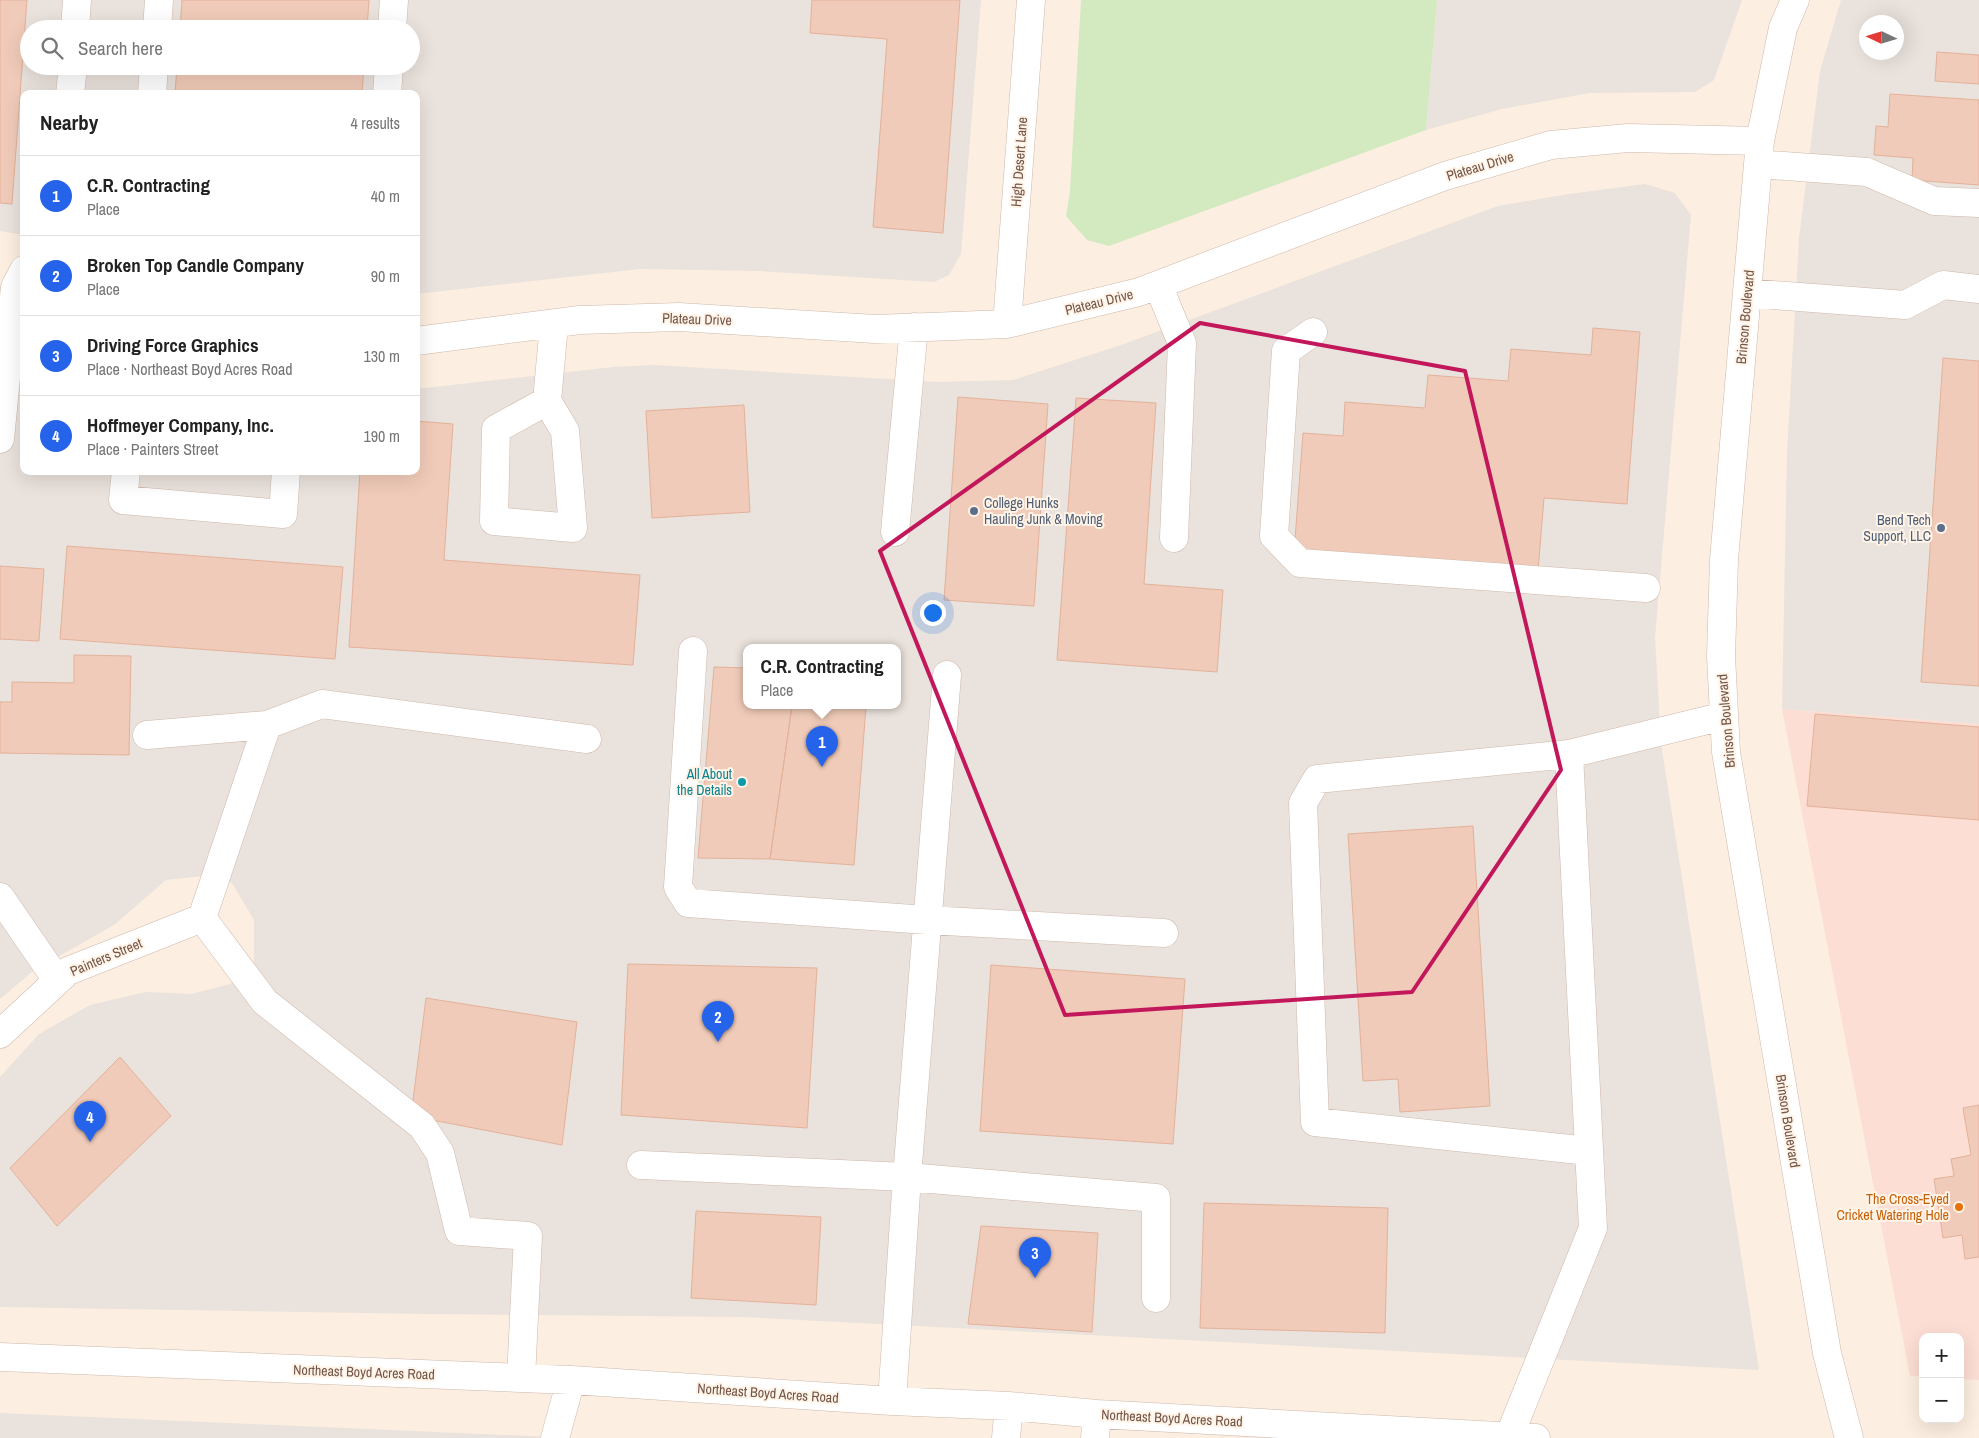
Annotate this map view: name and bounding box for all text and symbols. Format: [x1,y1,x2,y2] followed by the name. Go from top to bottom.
[1859,15,1904,60] north arrow
[20,20,420,75] search box
[38,34,66,62] icon: search
[78,35,163,61] text: Search here
[40,108,98,137] text: Nearby
[350,112,400,134] text: 4 results
[1007,116,1031,208] street label: High Desert Lane
[1444,147,1516,185] street label: Plateau Drive
[87,172,210,198] text: C.R. Contracting
[52,185,60,207] text: 1
[371,185,400,207] text: 40 m
[87,198,120,220] text: Place
[87,252,304,278] text: Broken Top Candle Company
[52,265,60,287] text: 2
[371,265,400,287] text: 90 m
[1732,269,1758,365] street label: Brinson Boulevard
[87,278,120,300] text: Place
[1063,285,1135,319] street label: Plateau Drive
[662,309,732,329] street label: Plateau Drive
[87,332,259,358] text: Driving Force Graphics
[52,345,60,367] text: 3
[364,345,400,367] text: 130 m
[87,358,293,380] text: Place · Northeast Boyd Acres Road
[87,412,274,438] text: Hoffmeyer Company, Inc.
[52,425,60,447] text: 4
[364,425,400,447] text: 190 m
[87,438,218,460] text: Place · Painters Street
[984,494,1103,528] place label: College Hunks Hauling Junk & Moving
[968,505,980,517] marker: College Hunks Hauling Junk & Moving
[1863,511,1931,545] place label: Bend Tech Support, LLC
[1935,522,1947,534] marker: Bend Tech Support, LLC
[920,600,946,626] your location
[743,644,901,709] popup
[761,653,883,679] text: C.R. Contracting
[1713,673,1739,769] street label: Brinson Boulevard
[761,679,793,701] text: Place
[806,726,838,767] pin: 1
[677,765,732,799] place label: All About the Details
[736,776,748,788] marker: All About the Details
[67,934,145,980] street label: Painters Street
[702,1001,734,1042] pin: 2
[1772,1073,1804,1169] street label: Brinson Boulevard
[74,1101,106,1142] pin: 4
[1836,1190,1949,1224] place label: The Cross-Eyed Cricket Watering Hole
[1953,1201,1965,1213] marker: The Cross-Eyed Cricket Watering Hole
[1019,1237,1051,1278] pin: 3
[1919,1333,1964,1423] map controls
[1919,1333,1964,1378] button: +
[293,1361,435,1383] street label: Northeast Boyd Acres Road
[1919,1378,1964,1423] button: −
[697,1379,839,1407] street label: Northeast Boyd Acres Road
[1101,1405,1243,1431] street label: Northeast Boyd Acres Road

